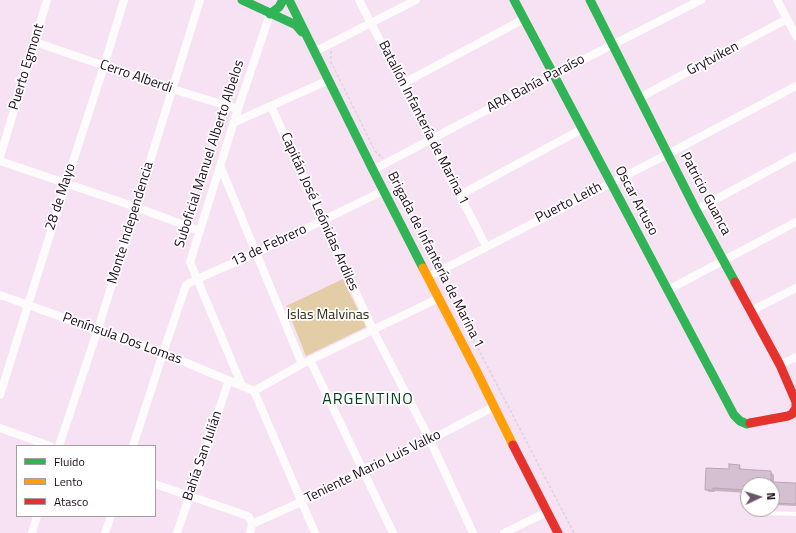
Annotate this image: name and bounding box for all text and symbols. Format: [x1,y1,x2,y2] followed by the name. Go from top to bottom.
[6,22,48,112] street label: Puerto Egmont
[374,38,472,208] street label: Batallón Infantería de Marina 1
[684,38,742,80] street label: Grytviken
[484,51,588,117] street label: ARA Bahía Paraíso
[97,57,175,97] street label: Cerro Alberdi
[172,58,248,250] street label: Suboficial Manuel Alberto Albelos
[276,130,362,294] street label: Capitán José Leónidas Ardiles
[676,150,734,238] street label: Patricio Guanca
[104,160,158,286] street label: Monte Independencia
[42,162,80,232] street label: 28 de Mayo
[611,163,661,239] street label: Oscar Artuso
[383,169,487,351] street label: Brigada de Infantería de Marina 1
[533,179,605,227] street label: Puerto Leith
[228,221,310,271] street label: 13 de Febrero
[287,308,369,324] park label: Islas Malvinas
[60,310,184,368] street label: Península Dos Lomas
[322,390,414,410] district label: ARGENTINO
[180,409,226,503] street label: Bahía San Julián
[302,427,444,507] street label: Teniente Mario Luis Valko
[16,445,156,517] legend
[54,452,85,471] text: Fluido
[54,472,83,491] text: Lento
[740,477,780,517] north arrow
[54,492,88,511] text: Atasco
[763,492,779,501] text: N

